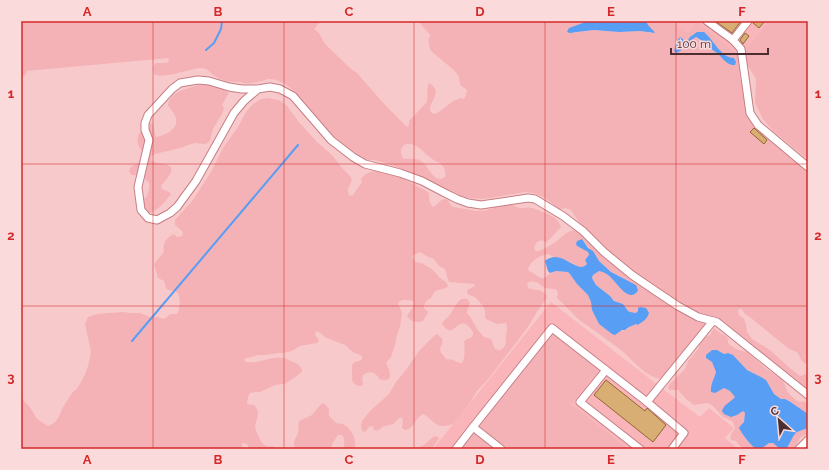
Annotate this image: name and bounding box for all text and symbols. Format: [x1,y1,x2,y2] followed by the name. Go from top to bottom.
[83,4,92,19] text: A
[214,4,223,19] text: B
[345,4,354,19] text: C
[475,4,485,19] text: D
[607,4,615,19] text: E
[738,4,746,19] text: F
[671,30,768,56] scale bar
[677,37,711,51] text: 100 m
[8,86,15,101] text: 1
[815,86,822,101] text: 1
[7,228,15,243] text: 2
[814,228,822,243] text: 2
[7,370,15,385] text: 3
[814,370,822,385] text: 3
[759,400,799,440] north arrow
[768,404,781,419] text: С
[83,452,92,467] text: A
[214,452,223,467] text: B
[345,452,354,467] text: C
[475,452,485,467] text: D
[607,452,615,467] text: E
[738,452,746,467] text: F

